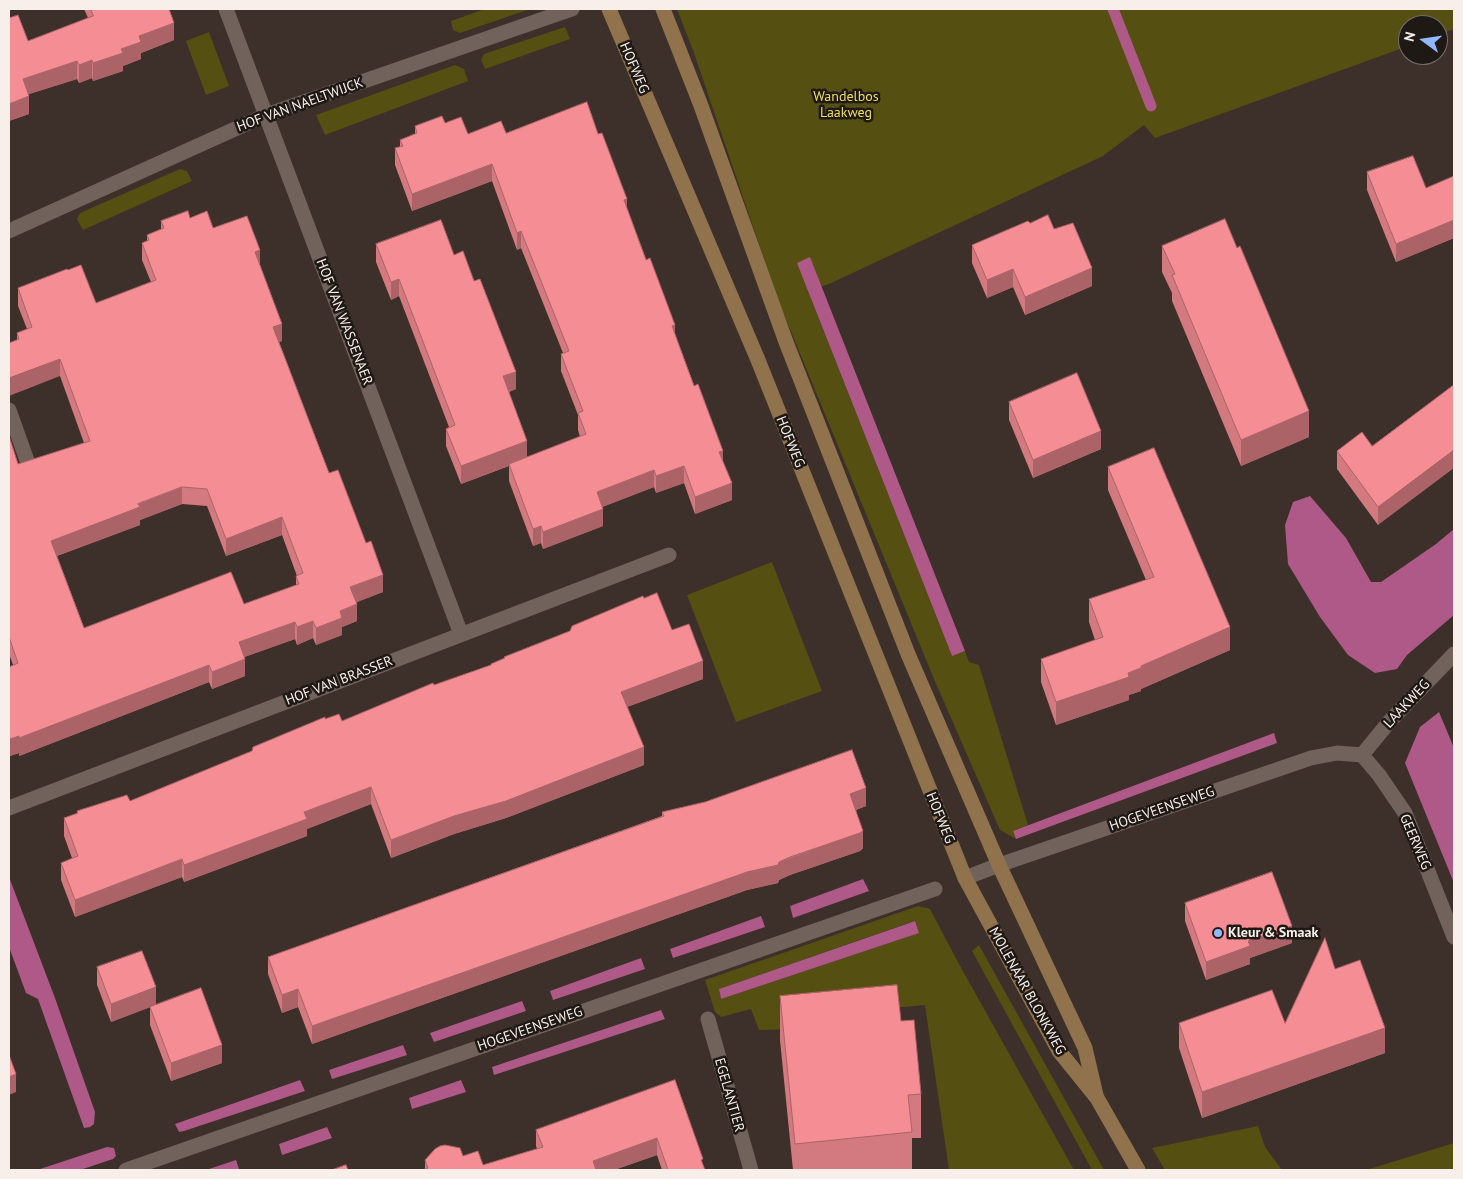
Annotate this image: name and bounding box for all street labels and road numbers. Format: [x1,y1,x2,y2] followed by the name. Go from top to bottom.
[616,40,652,96] street label: HOFWEG
[234,74,366,136] street label: HOF VAN NAELTWIJCK
[312,257,376,387] street label: HOF VAN WASSENAER
[772,414,808,470] street label: HOFWEG
[283,653,395,709] street label: HOF VAN BRASSER
[1380,676,1434,732] street label: LAAKWEG
[1107,783,1217,835] street label: HOGEVEENSEWEG
[922,790,958,846] street label: HOFWEG
[1396,812,1434,872] street label: GEERWEG
[985,924,1069,1058] street label: MOLENAAR BLONKWEG
[475,1003,585,1055] street label: HOGEVEENSEWEG
[710,1056,748,1134] street label: EGELANTIER

